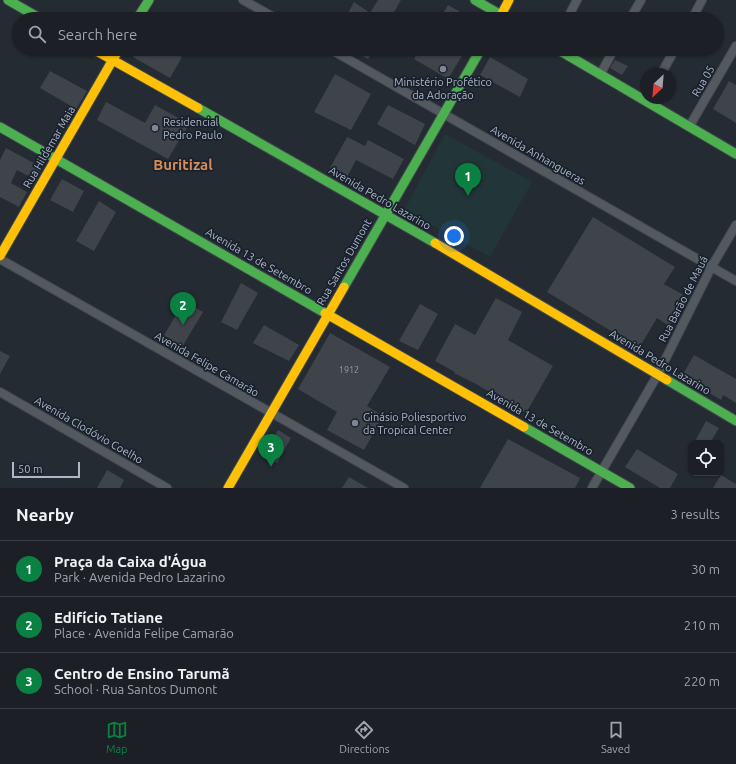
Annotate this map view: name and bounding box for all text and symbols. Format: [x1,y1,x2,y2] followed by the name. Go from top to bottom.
[12,12,724,56] search box
[26,23,48,45] icon: search
[58,26,137,43] text: Search here
[689,63,717,99] street label: Rua 05
[438,64,448,74] marker: Ministério Profético da Adoração
[640,68,676,104] north arrow
[394,76,492,101] place label: Ministério Profético da Adoração
[21,104,77,190] street label: Rua Hildemar Maia
[163,116,223,141] place label: Residencial Pedro Paulo
[150,123,160,133] marker: Residencial Pedro Paulo
[489,123,587,187] street label: Avenida Anhangueras
[153,156,213,173] district label: Buritizal
[455,163,481,196] pin: 1
[327,164,433,232] street label: Avenida Pedro Lazarino
[314,216,374,307] street label: Rua Santos Dumont
[204,226,314,296] street label: Avenida 13 de Setembro
[444,226,464,246] your location
[656,254,710,344] street label: Rua Barão de Mauá
[170,292,196,325] pin: 2
[607,327,713,397] street label: Avenida Pedro Lazarino
[153,329,261,399] street label: Avenida Felipe Camarão
[339,365,359,375] house number: 1912
[485,387,595,457] street label: Avenida 13 de Setembro
[33,394,145,466] street label: Avenida Clodóvio Coelho
[363,411,466,436] place label: Ginásio Poliesportivo da Tropical Center
[350,418,360,428] marker: Ginásio Poliesportivo da Tropical Center
[258,434,284,467] pin: 3
[688,440,724,476] map controls
[688,440,724,476] button: locate
[12,460,80,479] scale bar
[18,463,42,475] text: 50 m
[16,505,74,524] text: Nearby
[670,507,720,521] text: 3 results
[54,553,207,570] text: Praça da Caixa d'Água
[25,562,33,576] text: 1
[691,562,720,576] text: 30 m
[54,570,225,584] text: Park · Avenida Pedro Lazarino
[54,609,163,626] text: Edifício Tatiane
[25,618,33,632] text: 2
[684,618,720,632] text: 210 m
[54,626,234,640] text: Place · Avenida Felipe Camarão
[54,665,230,682] text: Centro de Ensino Tarumã
[25,674,33,688] text: 3
[684,674,720,688] text: 220 m
[54,682,217,696] text: School · Rua Santos Dumont
[106,719,128,755] tab: Map
[339,719,389,755] tab: Directions
[601,719,630,755] tab: Saved

